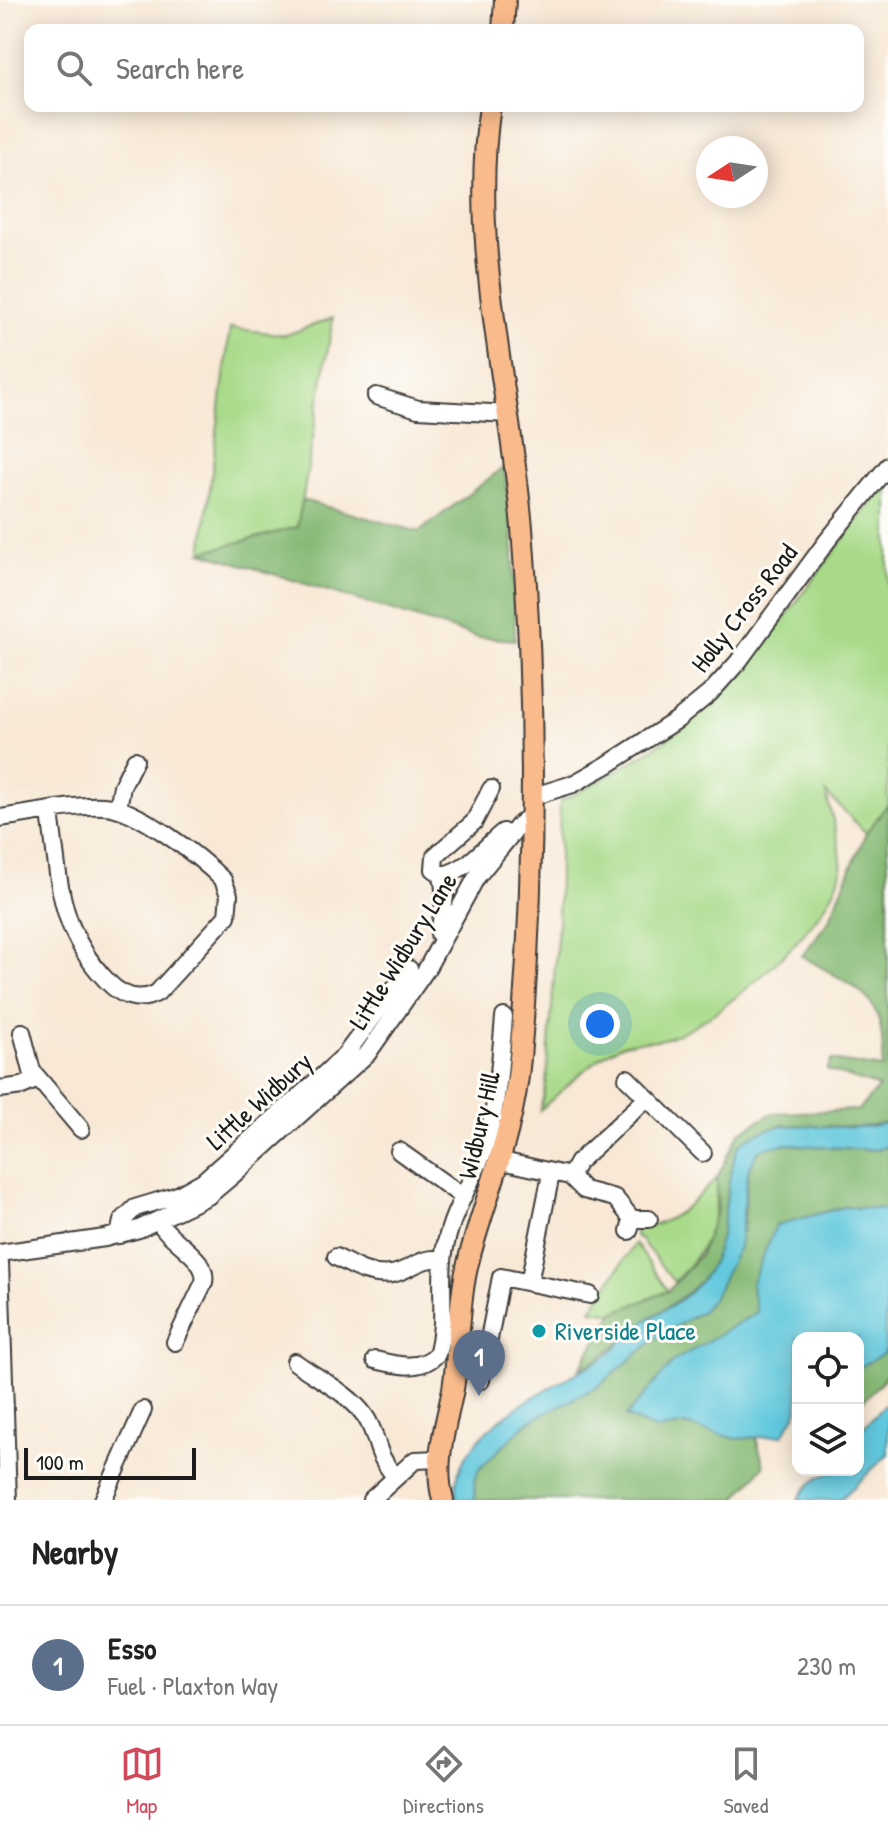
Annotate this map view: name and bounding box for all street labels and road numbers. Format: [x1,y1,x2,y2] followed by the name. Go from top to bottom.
[682,536,805,679] street label: Holly Cross Road
[340,866,465,1036] street label: Little Widbury Lane
[198,1044,319,1157] street label: Little Widbury
[449,1067,508,1182] street label: Widbury Hill

